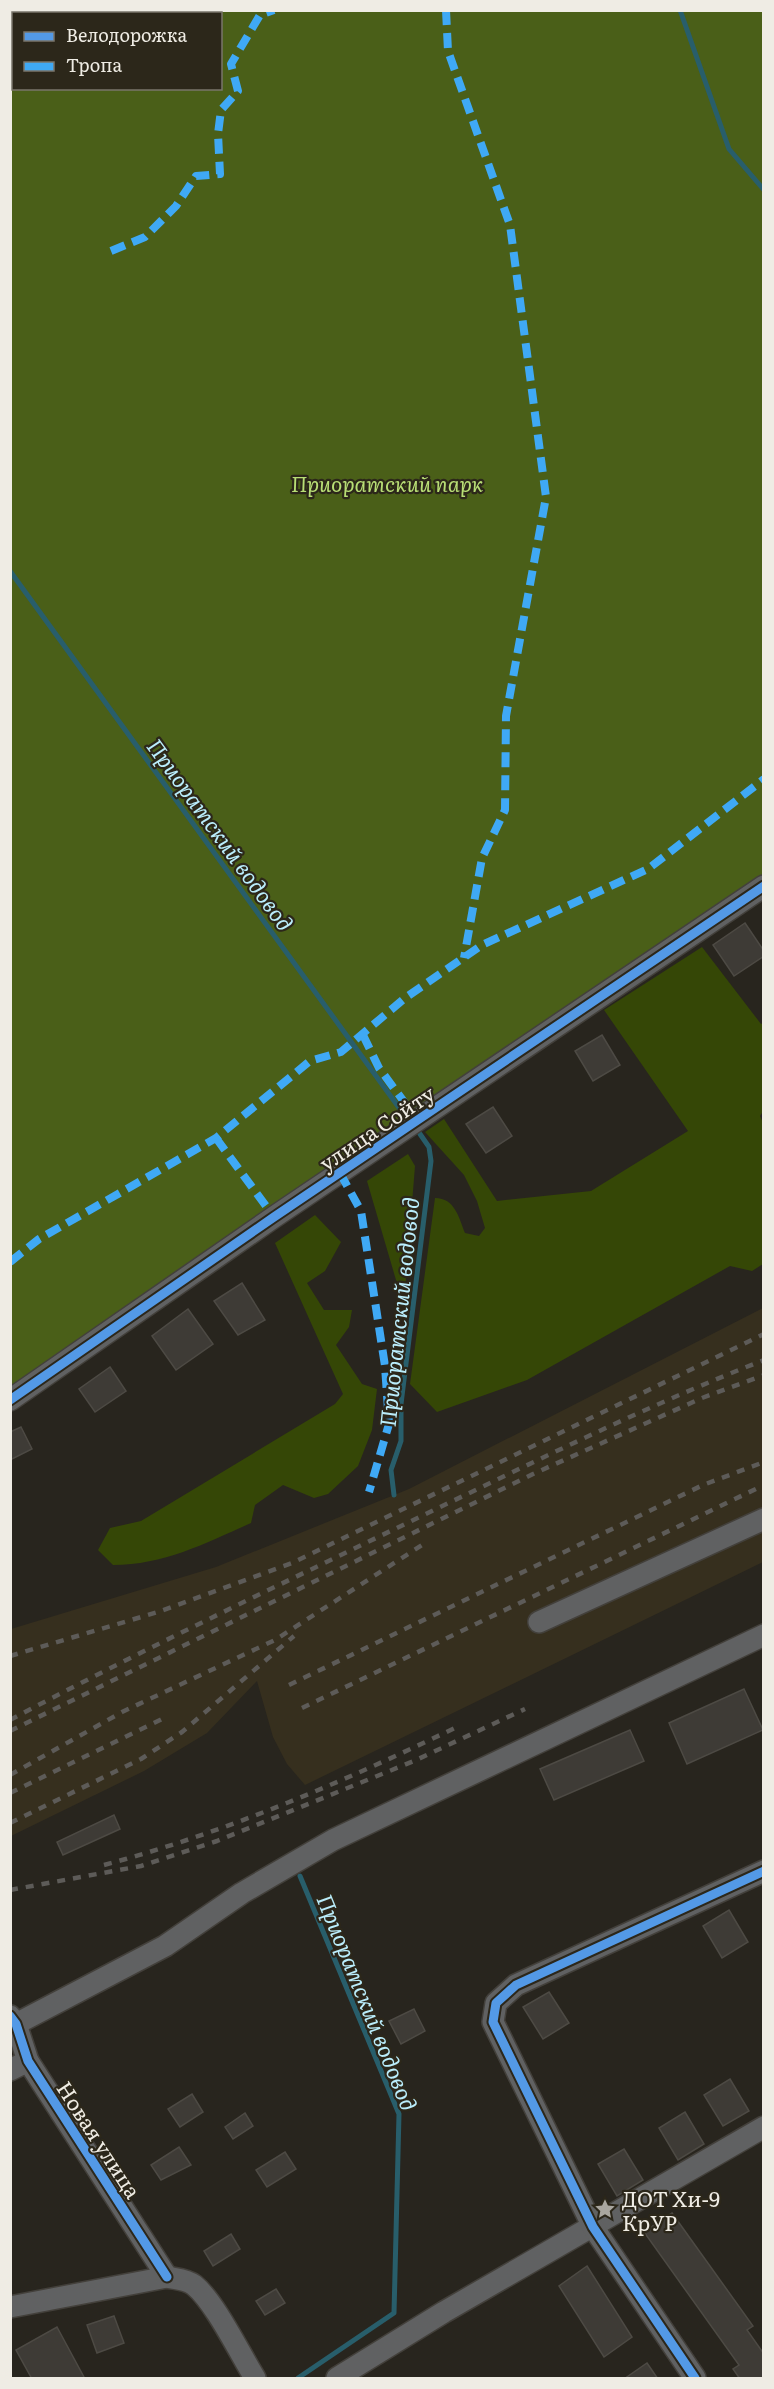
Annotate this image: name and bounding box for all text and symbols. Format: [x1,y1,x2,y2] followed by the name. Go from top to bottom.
[12,12,222,90] legend
[66,21,188,48] text: Велодорожка
[66,51,122,78] text: Тропа
[291,467,484,498] park label: Приоратский парк
[140,731,302,937] water label: Приоратский водовод
[312,1076,441,1177] street label: улица Сойту
[370,1195,426,1429] water label: Приоратский водовод
[309,1889,427,2115] water label: Приоратский водовод
[50,2074,150,2204] street label: Новая улица
[622,2182,720,2237] place label: ДОТ Хи-9 КрУР
[593,2197,617,2221] place icon: ДОТ Хи-9 КрУР

